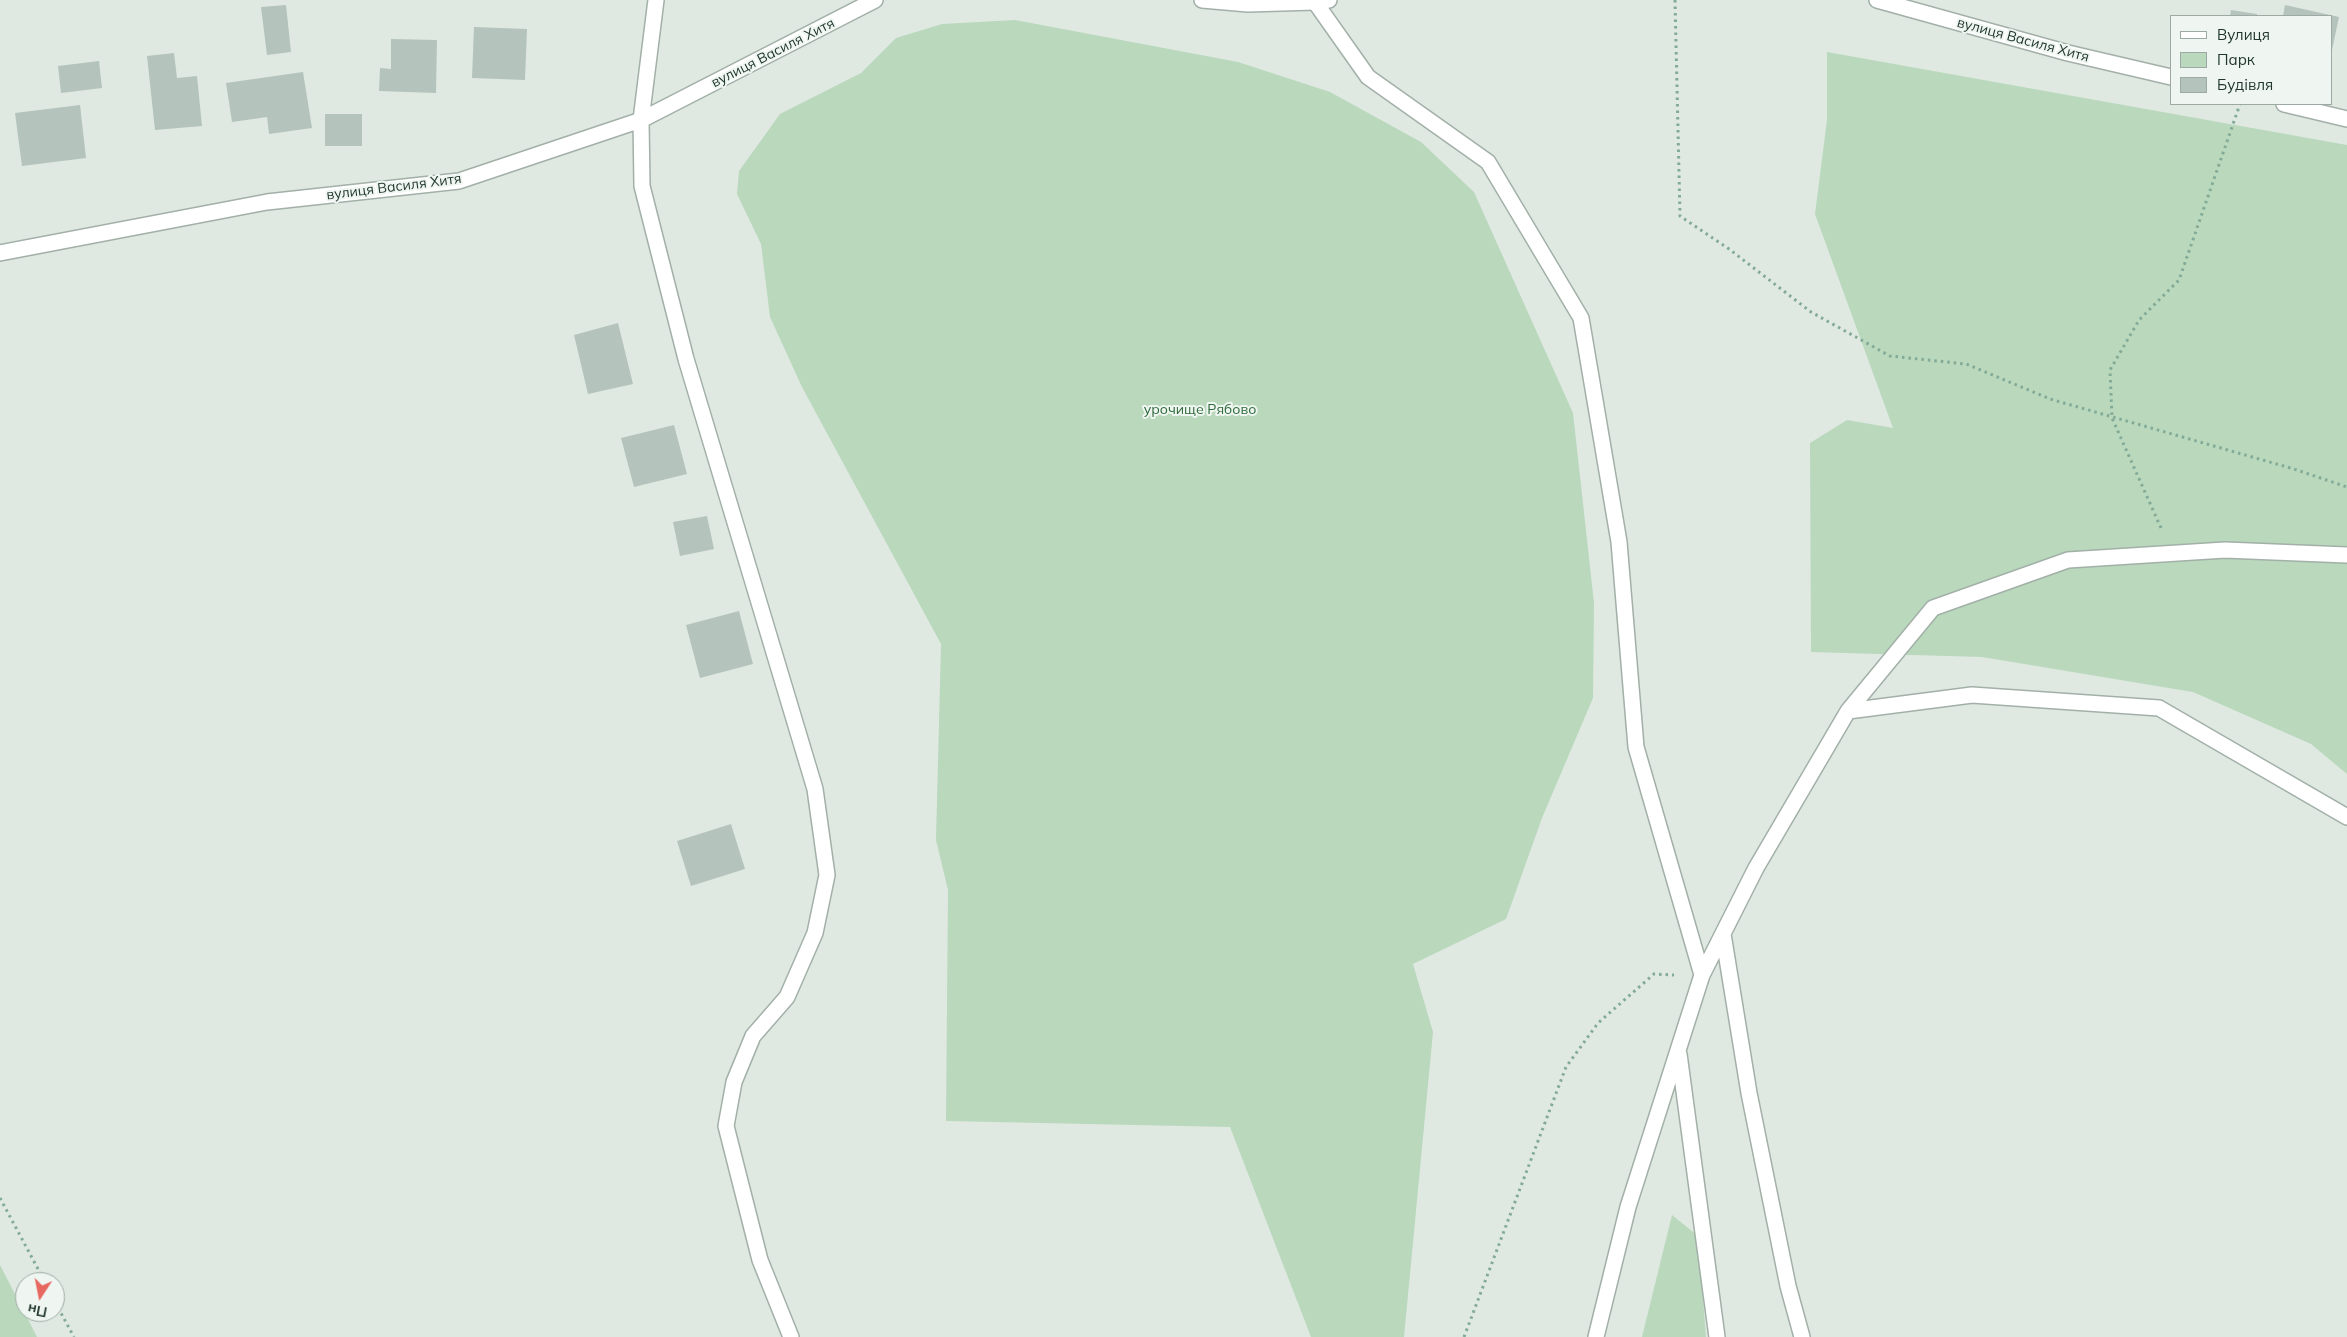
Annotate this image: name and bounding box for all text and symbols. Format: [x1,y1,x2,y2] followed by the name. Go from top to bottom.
[1955,14,2091,66] street label: вулиця Василя Хитя
[709,15,837,91] street label: вулиця Василя Хитя
[2170,15,2332,105] legend
[2217,25,2270,44] text: Вулиця
[2217,50,2255,69] text: Парк
[2217,75,2273,94] text: Будівля
[326,170,462,204] street label: вулиця Василя Хитя
[1144,402,1256,418] park label: урочище Рябово
[15,1272,65,1322] north arrow
[26,1300,49,1321] text: Пн

